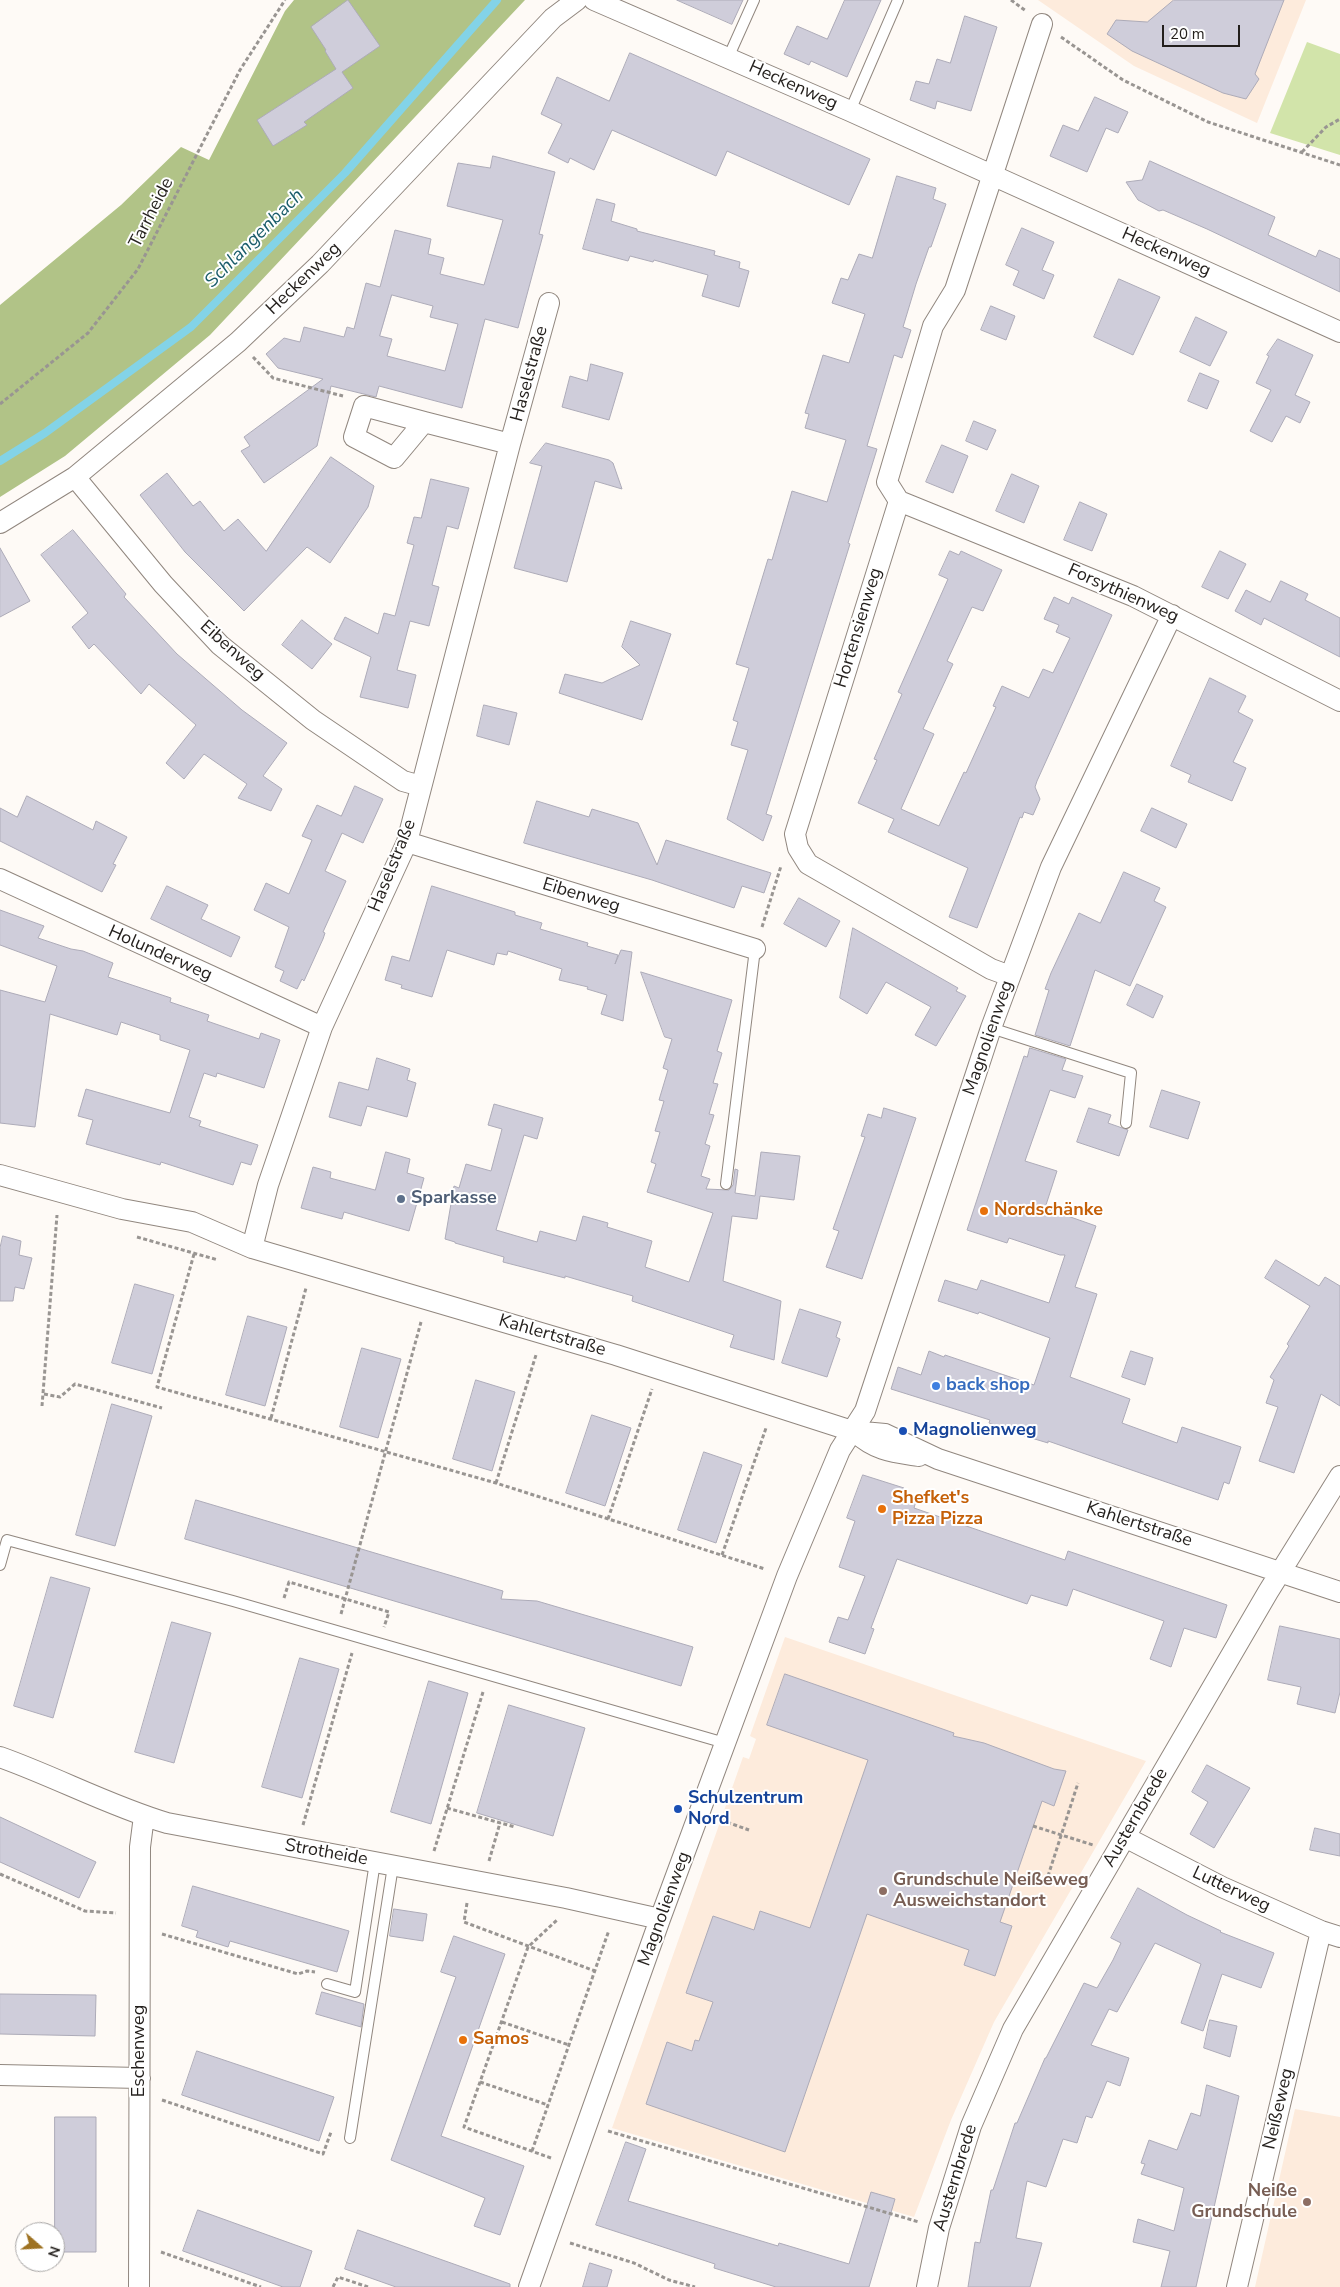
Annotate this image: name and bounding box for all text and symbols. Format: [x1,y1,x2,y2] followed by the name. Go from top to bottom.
[1165,15,1242,47] scale bar
[1170,24,1205,44] text: 20 m
[745,57,841,115] street label: Heckenweg
[125,174,179,252] street label: Tarrheide
[201,185,309,293] water label: Schlangenbach
[1118,224,1214,282] street label: Heckenweg
[262,238,346,320] street label: Heckenweg
[507,324,553,424] street label: Haselstraße
[1064,560,1182,628] street label: Forsythienweg
[830,565,888,691] street label: Hortensienweg
[195,616,269,686] street label: Eibenweg
[365,816,421,916] street label: Haselstraße
[540,874,622,918] street label: Eibenweg
[105,921,215,987] street label: Holunderweg
[959,978,1019,1098] street label: Magnolienweg
[411,1188,497,1210] place label: Sparkasse
[395,1193,407,1205] marker: Sparkasse
[994,1200,1103,1222] place label: Nordschänke
[978,1205,990,1217] marker: Nordschänke
[496,1310,608,1362] street label: Kahlertstraße
[946,1375,1030,1397] place label: back shop
[930,1380,942,1392] marker: back shop
[913,1420,1037,1442] place label: Magnolienweg
[897,1425,909,1437] marker: Magnolienweg
[892,1488,983,1530] place label: Shefket's Pizza Pizza
[1083,1498,1195,1552] street label: Kahlertstraße
[876,1503,888,1515] marker: Shefket's Pizza Pizza
[1099,1765,1173,1871] street label: Austernbrede
[688,1788,803,1830] place label: Schulzentrum Nord
[672,1803,684,1815] marker: Schulzentrum Nord
[283,1835,369,1871] street label: Strotheide
[634,1849,696,1969] street label: Magnolienweg
[1189,1863,1273,1917] street label: Lutterweg
[893,1870,1089,1912] place label: Grundschule Neißeweg Ausweichstandort
[877,1885,889,1897] marker: Grundschule Neißeweg Ausweichstandort
[129,2005,151,2097] street label: Eschenweg
[473,2029,529,2051] place label: Samos
[457,2034,469,2046] marker: Samos
[1259,2066,1299,2152] street label: Neißeweg
[929,2122,983,2234] street label: Austernbrede
[1191,2181,1297,2224] place label: Neiße Grundschule
[1301,2196,1313,2208] marker: Neiße Grundschule
[15,2222,65,2272] north arrow
[43,2244,64,2260] text: N

